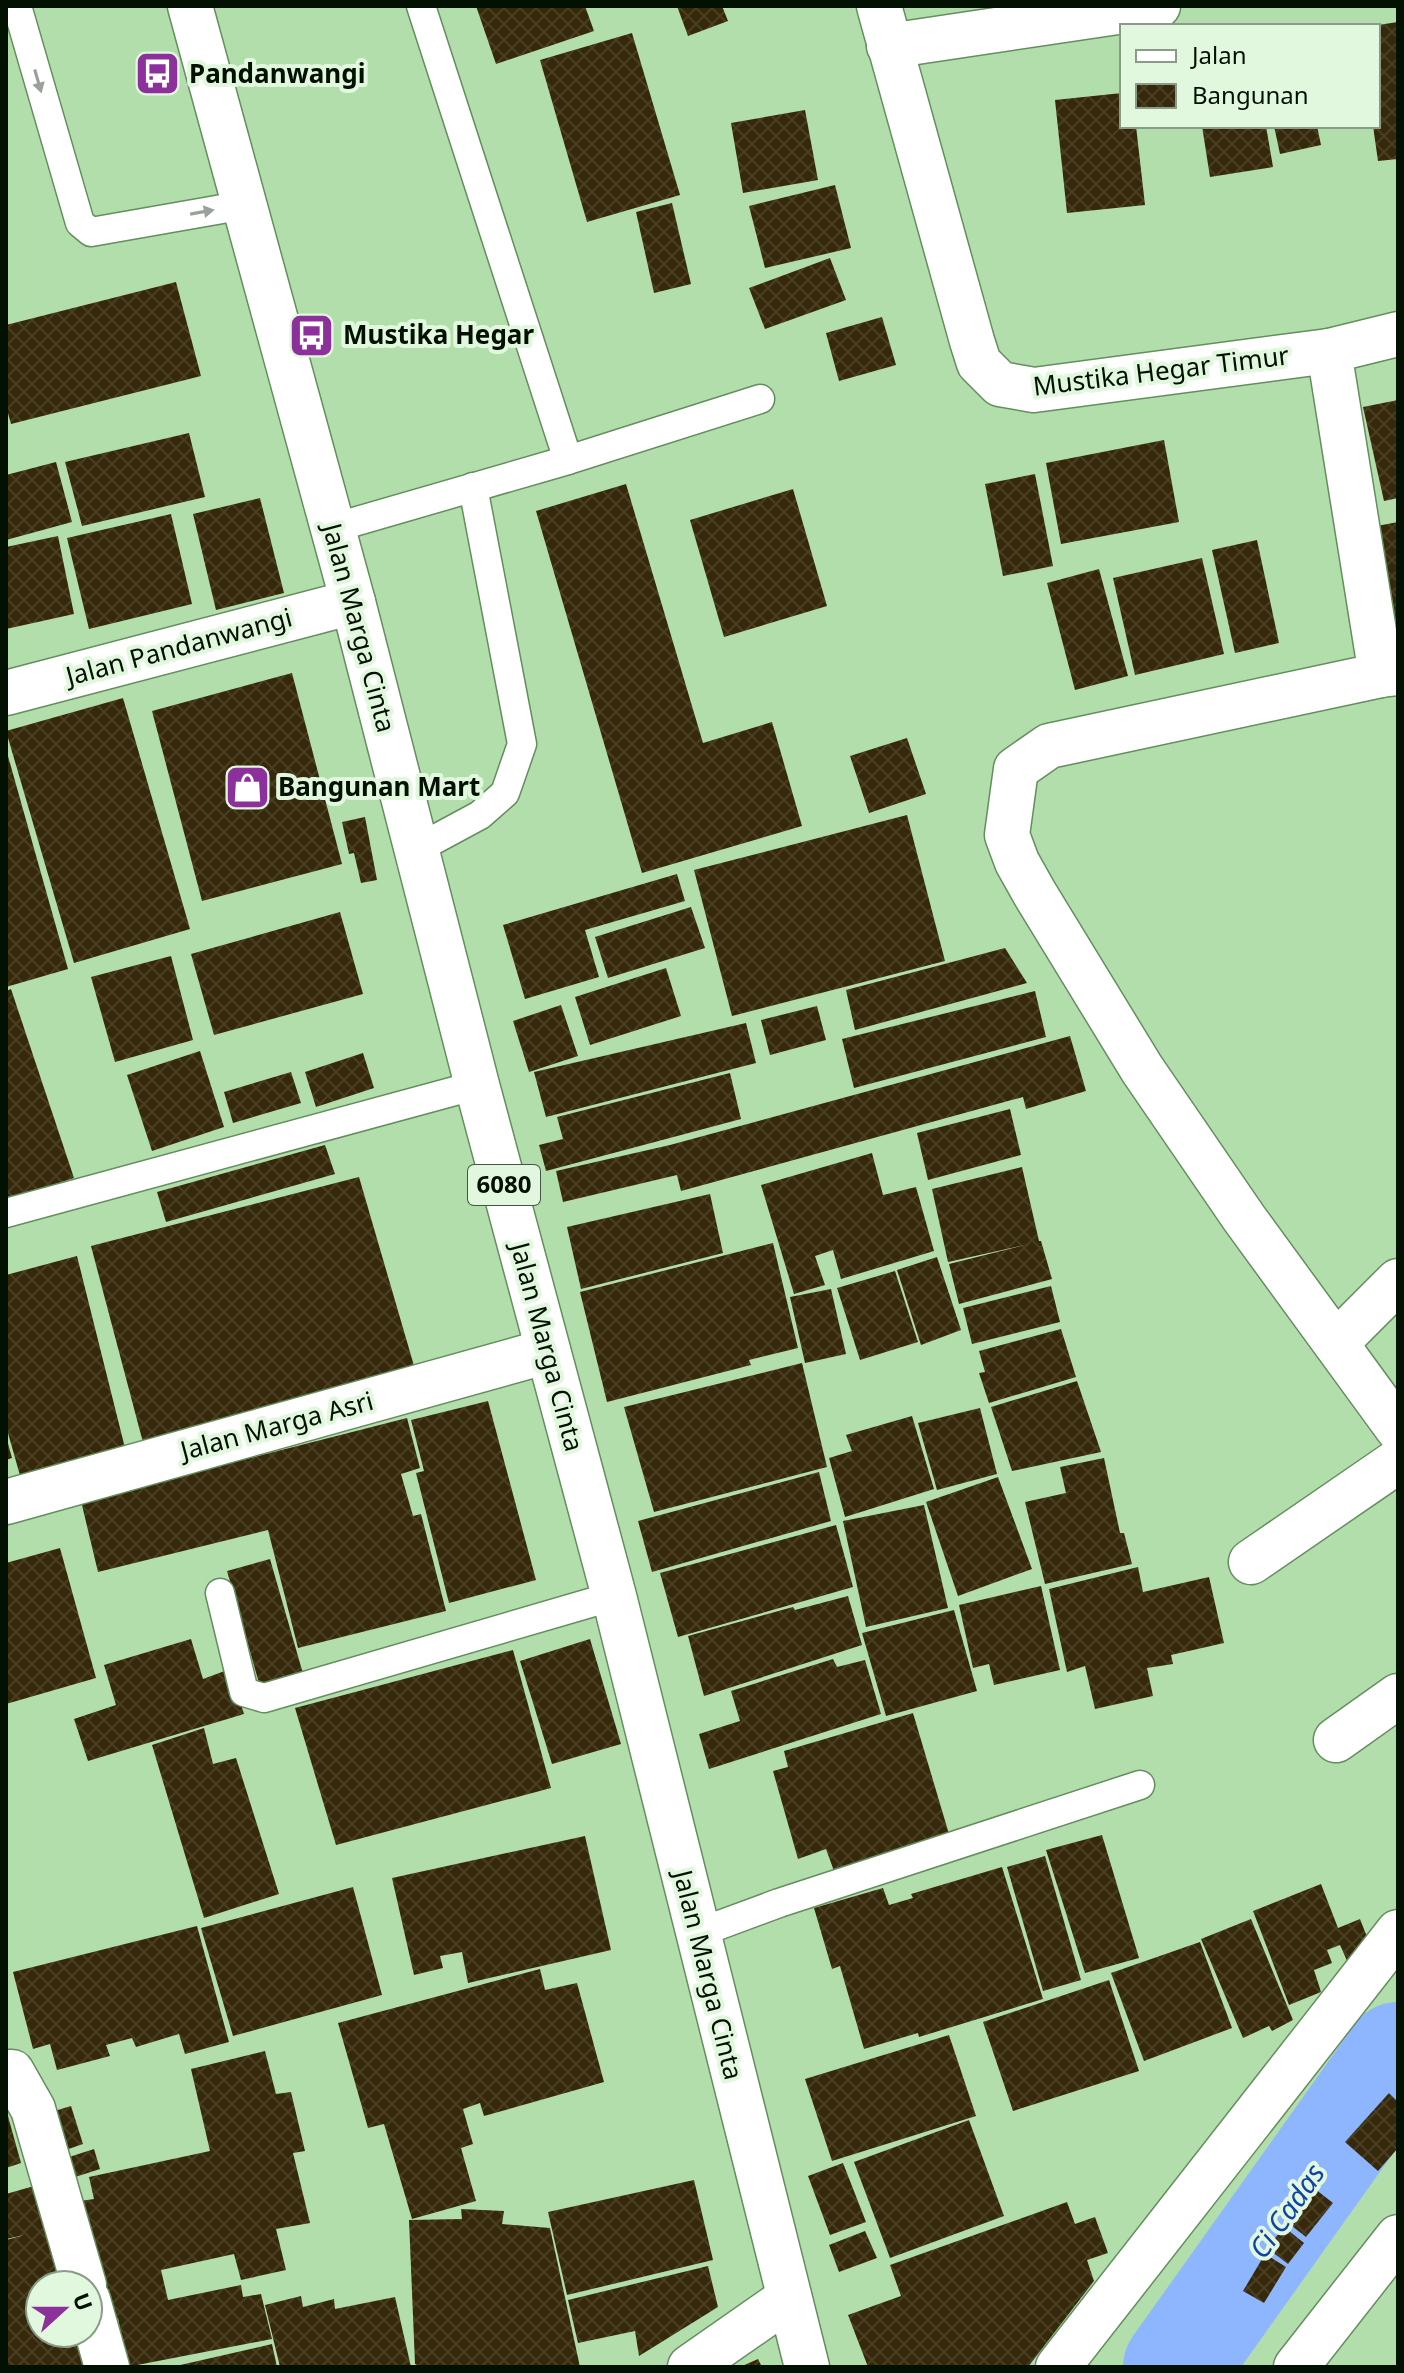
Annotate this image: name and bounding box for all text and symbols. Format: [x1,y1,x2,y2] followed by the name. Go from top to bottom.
[1120,24,1380,128] legend
[1190,38,1247,71] text: Jalan
[134,50,182,98] bus stop icon: Pandanwangi
[189,55,365,91] place label: Pandanwangi
[32,69,45,93] one-way arrow
[1192,78,1309,111] text: Bangunan
[190,206,215,218] one-way arrow
[288,311,336,359] bus stop icon: Mustika Hegar
[343,316,534,352] place label: Mustika Hegar
[1031,336,1291,404] street label: Mustika Hegar Timur
[314,516,405,736] street label: Jalan Marga Cinta
[59,599,296,694] street label: Jalan Pandanwangi
[223,763,271,811] shop icon: Bangunan Mart
[278,768,480,804] place label: Bangunan Mart
[468,1165,540,1205] road number: 6080
[502,1235,593,1455] street label: Jalan Marga Cinta
[173,1382,377,1469] street label: Jalan Marga Asri
[665,1863,752,2083] street label: Jalan Marga Cinta
[1240,2155,1333,2265] water label: Ci Cadas
[24,2269,104,2349] north arrow
[67,2288,101,2315] text: U

